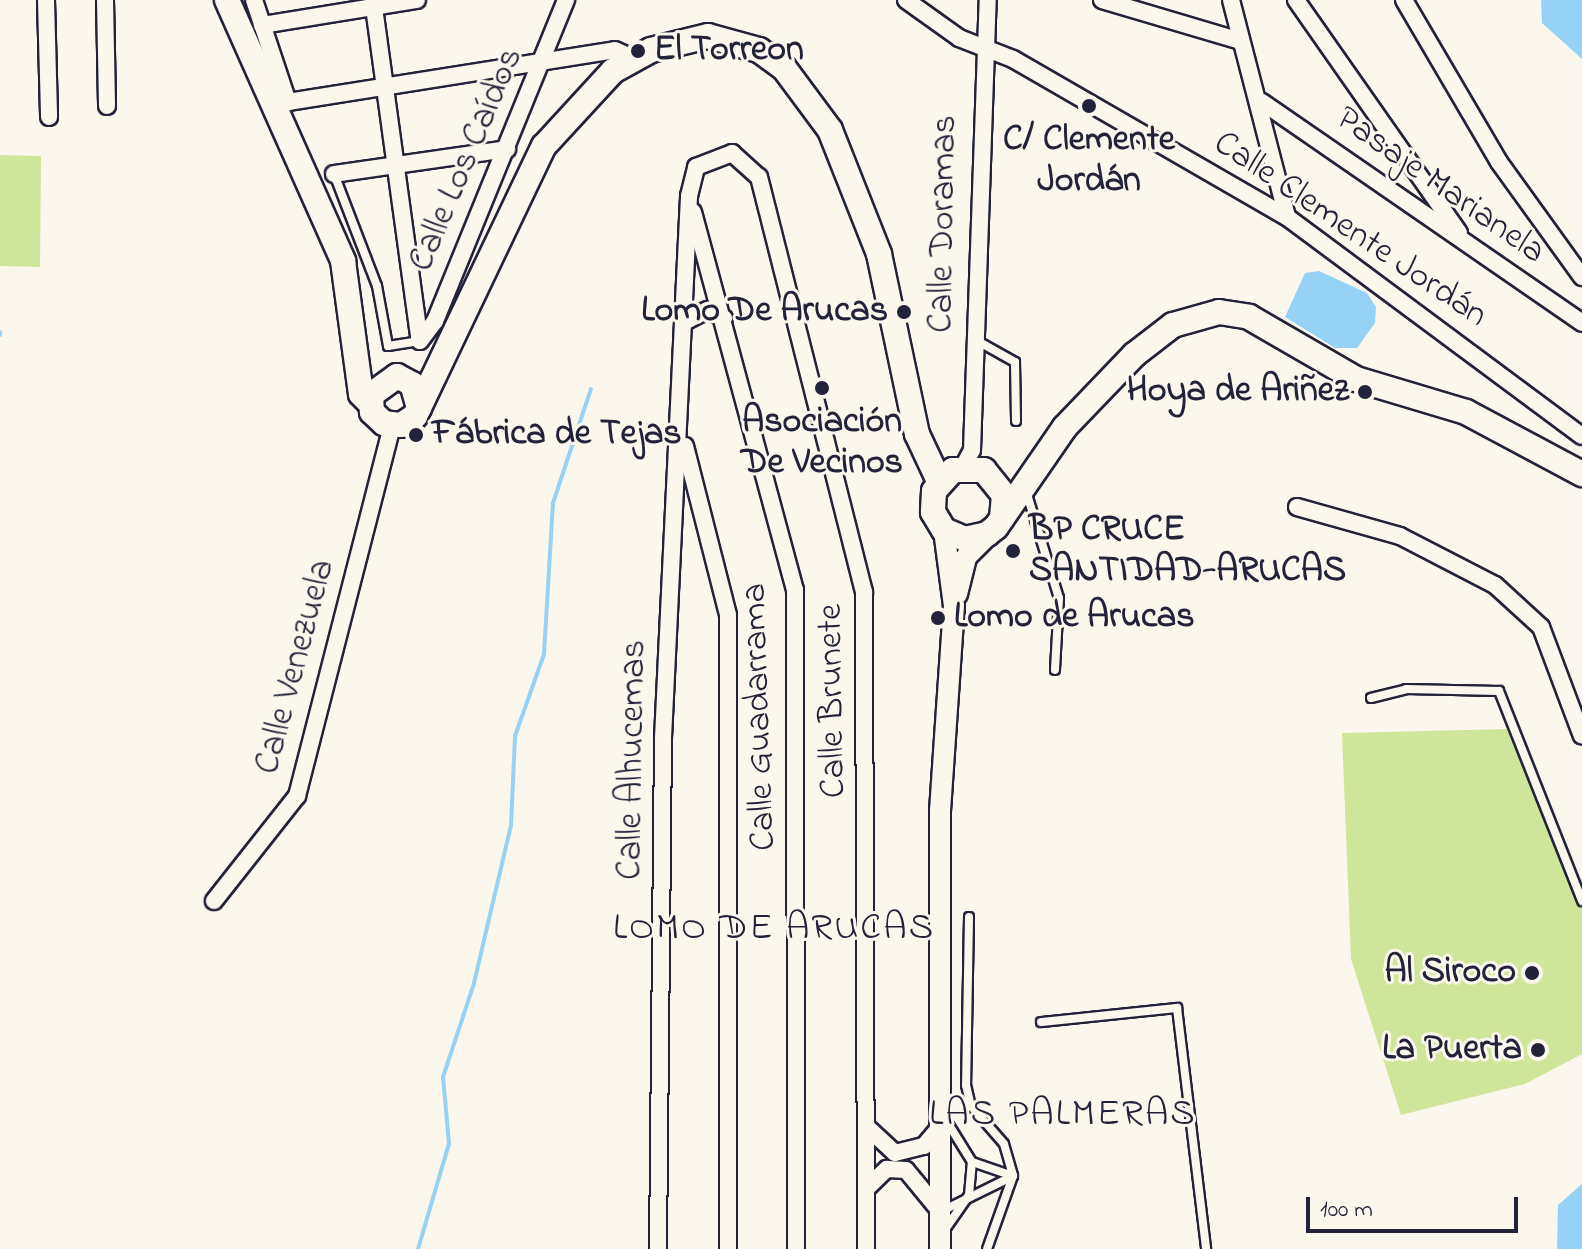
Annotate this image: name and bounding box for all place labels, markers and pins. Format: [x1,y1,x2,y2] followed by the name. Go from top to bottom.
[654,29,804,73] place label: El Torreon
[629,42,647,60] marker: El Torreon
[1080,97,1098,115] marker: C/ Clemente Jordán
[1003,118,1175,203] place label: C/ Clemente Jordán
[641,290,888,334] place label: Lomo De Arucas
[895,303,913,321] marker: Lomo De Arucas
[1127,370,1349,414] place label: Hoya de Ariñez
[813,379,831,397] marker: Asociación De Vecinos
[1356,383,1374,401] marker: Hoya de Ariñez
[741,400,903,485] place label: Asociación De Vecinos
[432,413,682,457] place label: Fábrica de Tejas
[407,426,425,444] marker: Fábrica de Tejas
[1029,508,1346,593] place label: BP CRUCE SANTIDAD-ARUCAS
[1004,542,1022,560] marker: BP CRUCE SANTIDAD-ARUCAS
[954,596,1195,640] place label: Lomo de Arucas
[929,609,947,627] marker: Lomo de Arucas
[1385,951,1516,995] place label: Al Siroco
[1523,964,1541,982] marker: Al Siroco
[1382,1028,1522,1072] place label: La Puerta
[1529,1041,1547,1059] marker: La Puerta

